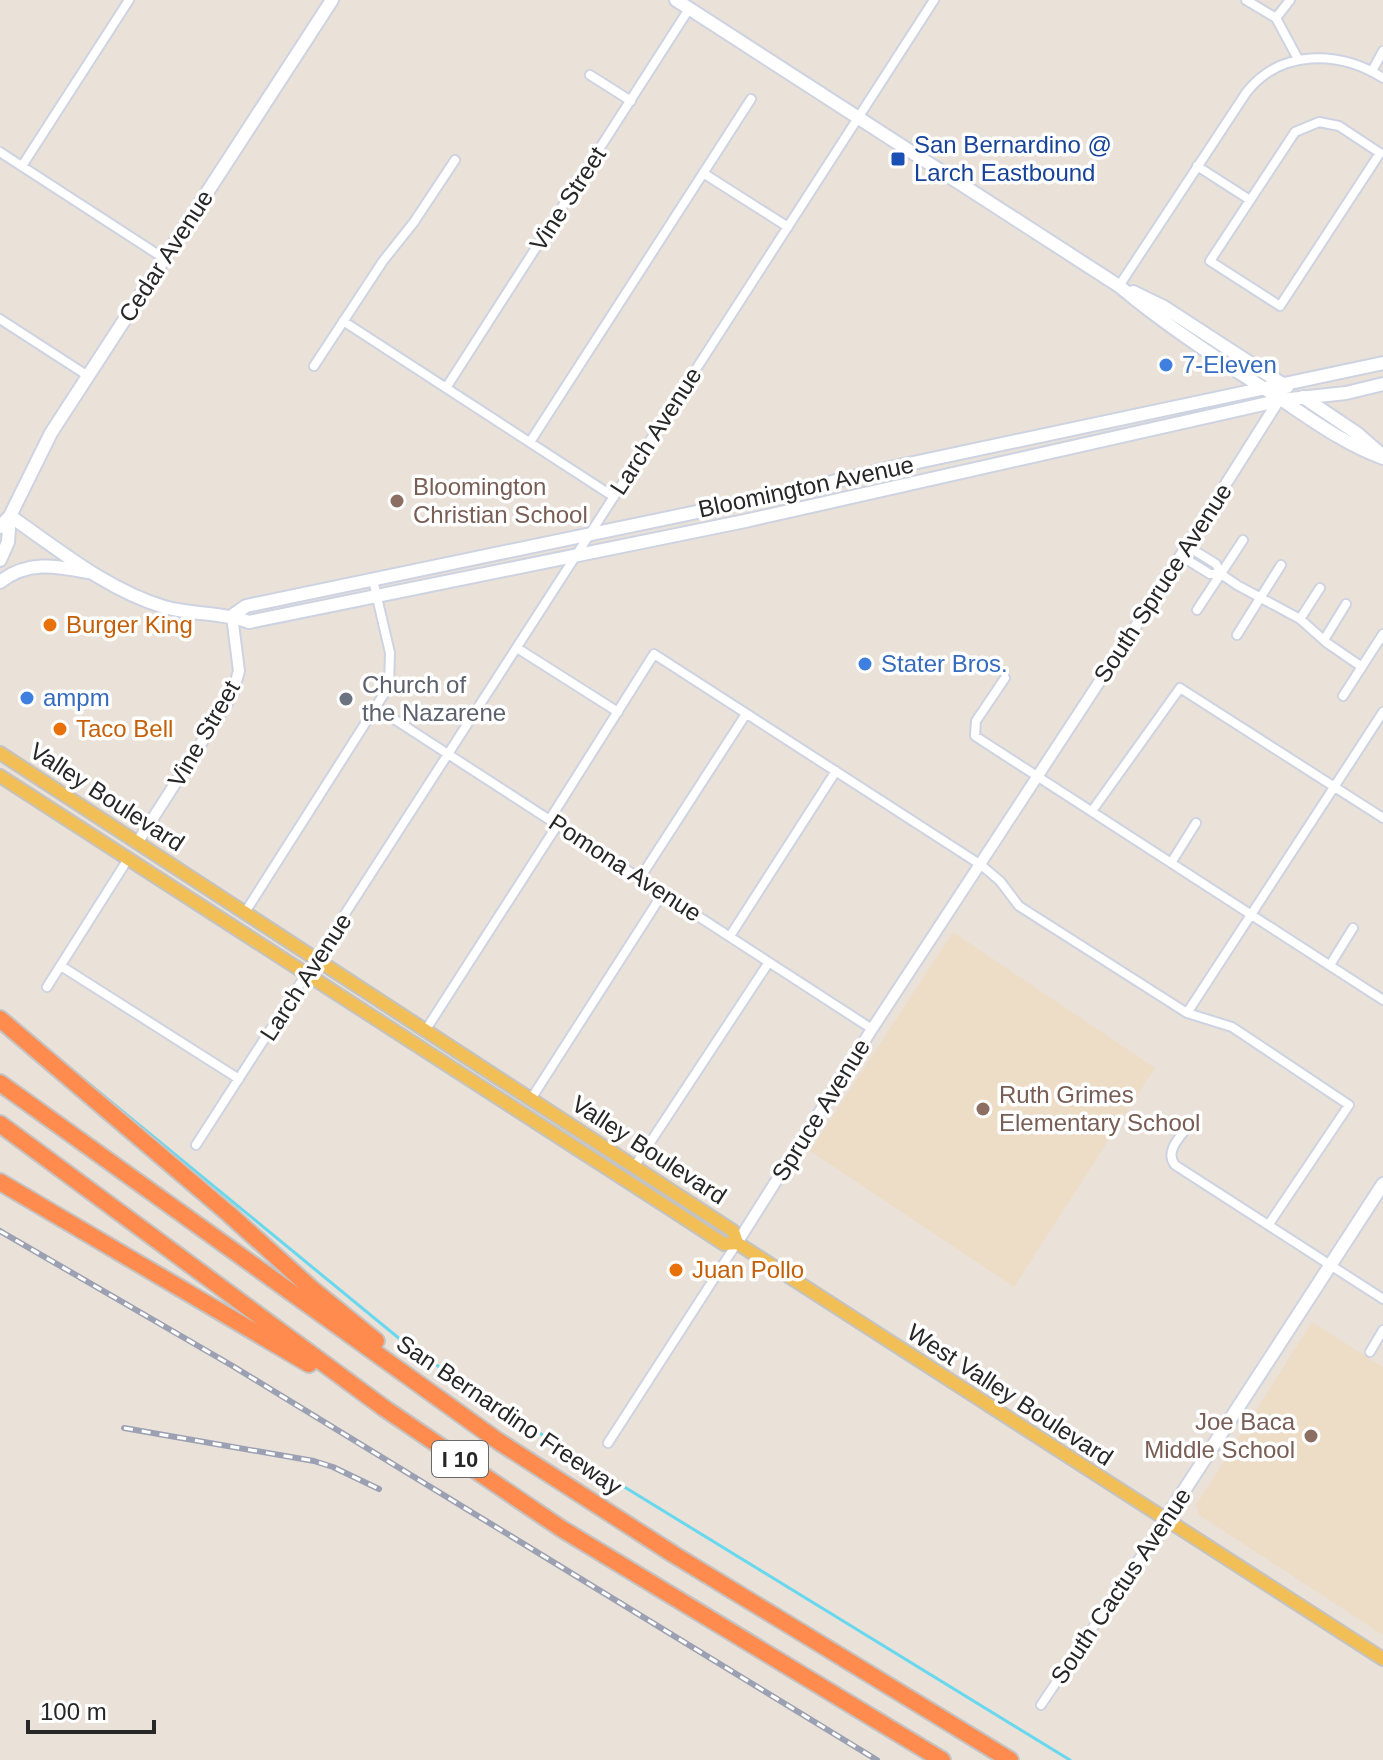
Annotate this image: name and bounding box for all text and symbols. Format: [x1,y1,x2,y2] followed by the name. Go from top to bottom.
[914,131,1112,186] place label: San Bernardino @ Larch Eastbound
[524,141,611,256] street label: Vine Street
[889,150,907,168] marker: San Bernardino @ Larch Eastbound
[113,185,218,327] street label: Cedar Avenue
[1182,351,1277,378] place label: 7-Eleven
[1157,356,1175,374] marker: 7-Eleven
[604,362,707,499] street label: Larch Avenue
[696,450,916,523] street label: Bloomington Avenue
[413,473,588,528] place label: Bloomington Christian School
[1088,478,1237,687] street label: South Spruce Avenue
[388,492,406,510] marker: Bloomington Christian School
[66,611,193,638] place label: Burger King
[41,616,59,634] marker: Burger King
[881,650,1008,677] place label: Stater Bros.
[856,655,874,673] marker: Stater Bros.
[362,671,506,726] place label: Church of the Nazarene
[162,675,245,792] street label: Vine Street
[43,684,110,711] place label: ampm
[18,689,36,707] marker: ampm
[337,690,355,708] marker: Church of the Nazarene
[76,715,173,742] place label: Taco Bell
[51,720,69,738] marker: Taco Bell
[25,737,189,856] street label: Valley Boulevard
[544,808,706,927] street label: Pomona Avenue
[254,908,357,1045] street label: Larch Avenue
[766,1034,875,1186] street label: Spruce Avenue
[999,1081,1200,1136] place label: Ruth Grimes Elementary School
[567,1090,731,1209] street label: Valley Boulevard
[974,1100,992,1118] marker: Ruth Grimes Elementary School
[692,1256,804,1283] place label: Juan Pollo
[667,1261,685,1279] marker: Juan Pollo
[903,1318,1118,1471] street label: West Valley Boulevard
[392,1329,627,1500] street label: San Bernardino Freeway
[1144,1408,1296,1463] place label: Joe Baca Middle School
[1302,1427,1320,1445] marker: Joe Baca Middle School
[432,1441,488,1477] road number: I 10
[1045,1483,1196,1689] street label: South Cactus Avenue
[28,1684,154,1734] scale bar
[40,1698,107,1725] text: 100 m

